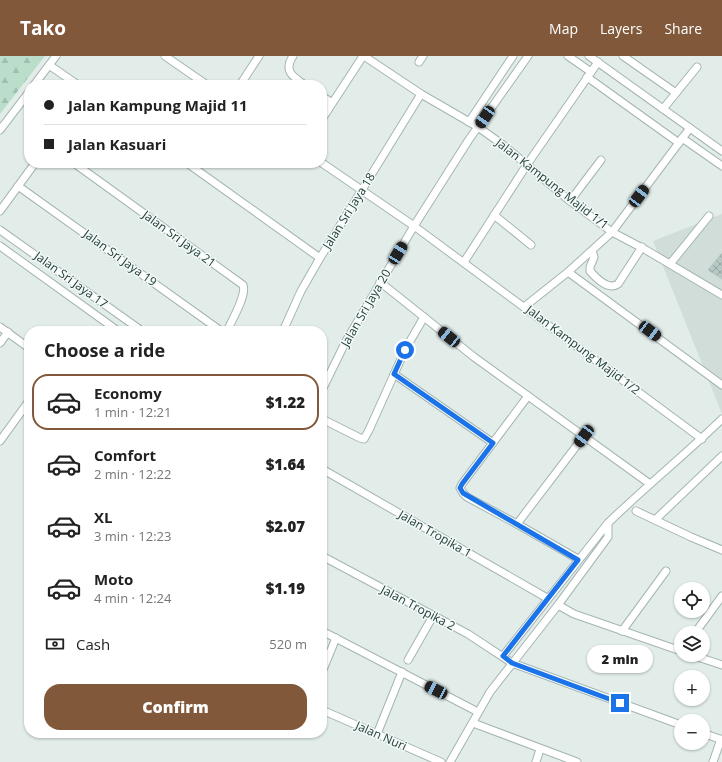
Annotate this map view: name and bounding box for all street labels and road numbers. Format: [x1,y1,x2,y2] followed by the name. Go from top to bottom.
[492,134,612,233] street label: Jalan Kampung Majid 1/1
[318,169,379,253] street label: Jalan Sri Jaya 18
[138,206,220,271] street label: Jalan Sri Jaya 21
[79,225,161,290] street label: Jalan Sri Jaya 19
[30,247,112,312] street label: Jalan Sri Jaya 17
[336,266,395,351] street label: Jalan Sri Jaya 20
[522,300,644,398] street label: Jalan Kampung Majid 1/2
[395,505,475,561] street label: Jalan Tropika 1
[377,580,459,634] street label: Jalan Tropika 2
[352,716,410,754] street label: Jalan Nuri

